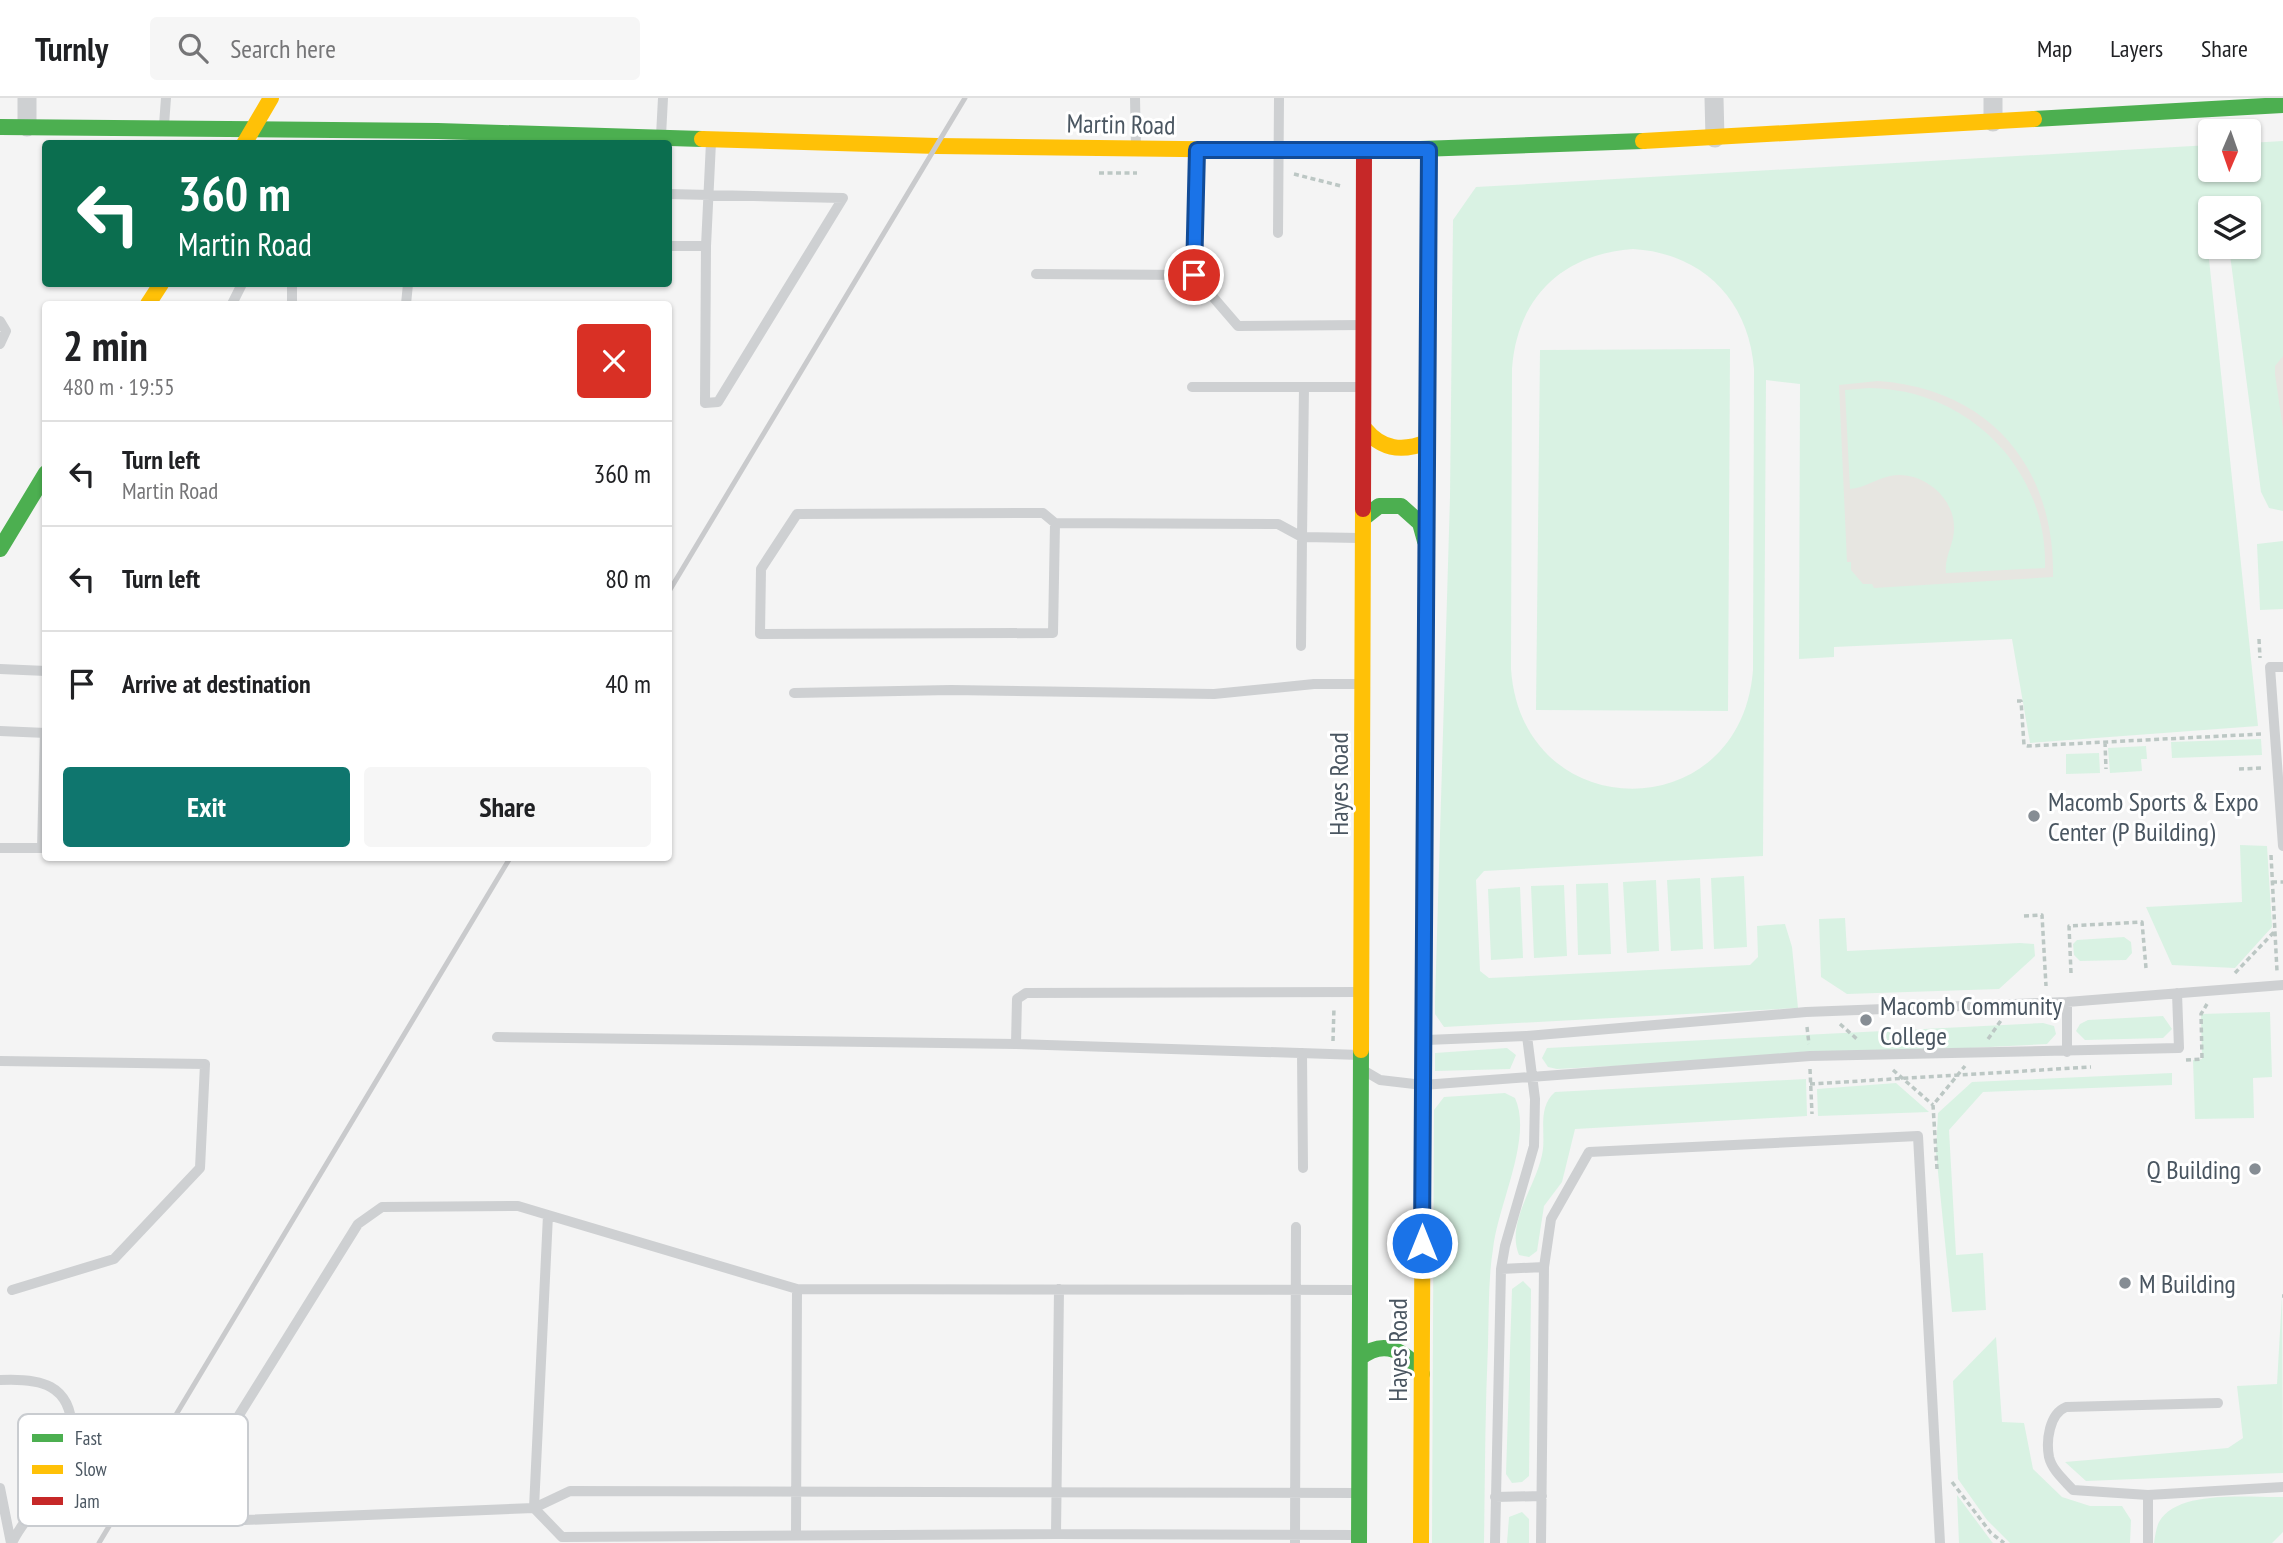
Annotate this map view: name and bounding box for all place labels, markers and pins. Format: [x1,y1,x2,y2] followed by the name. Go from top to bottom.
[1164,245,1224,305] pin
[2048,785,2259,848] place label: Macomb Sports & Expo Center (P Building)
[2026,808,2042,824] marker: Macomb Sports & Expo Center (P Building)
[1880,989,2062,1052] place label: Macomb Community College
[1858,1012,1874,1028] marker: Macomb Community College
[2146,1153,2241,1186] place label: Q Building
[2247,1161,2263,1177] marker: Q Building
[2139,1267,2236,1300] place label: M Building
[2117,1275,2133,1291] marker: M Building

